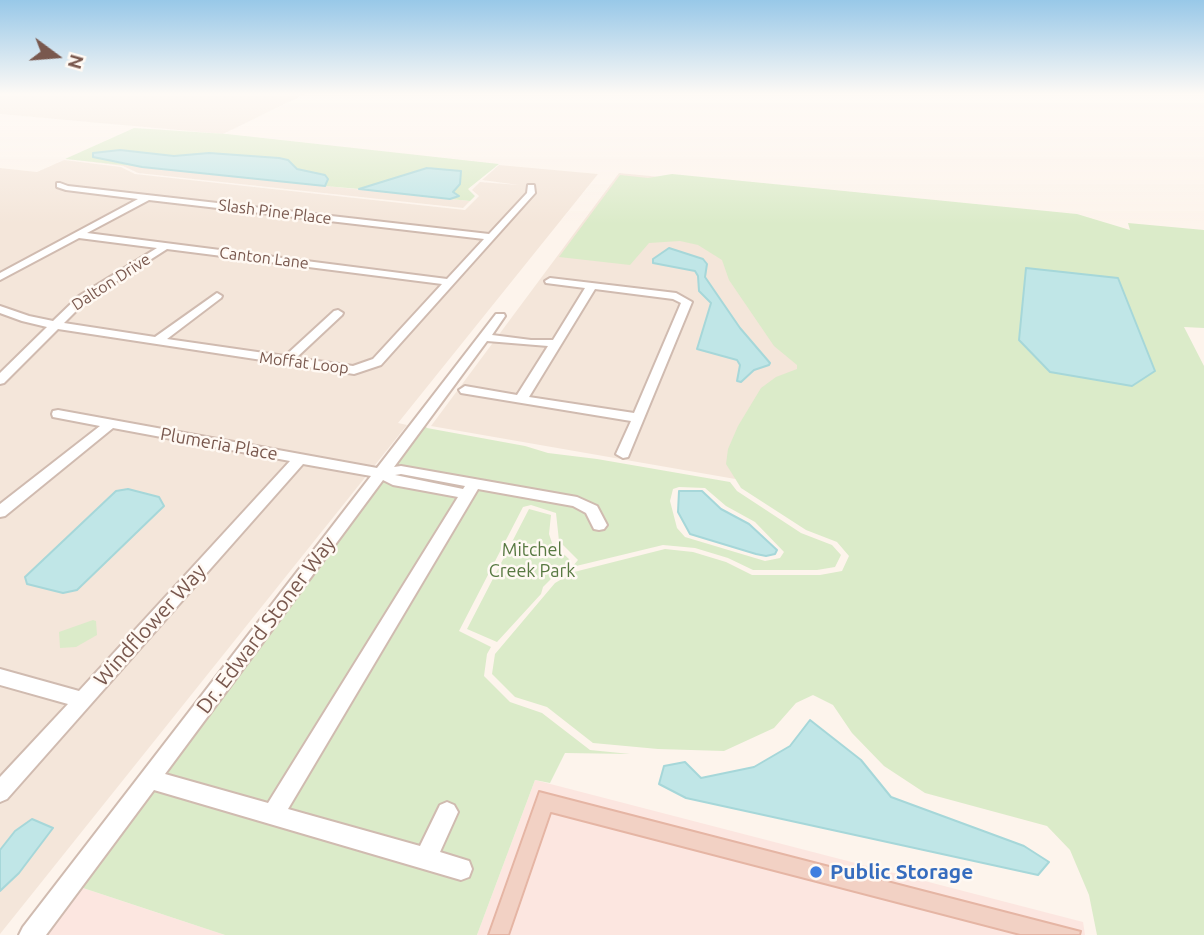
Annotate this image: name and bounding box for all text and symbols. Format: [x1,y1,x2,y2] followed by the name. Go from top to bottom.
[21,21,91,91] north arrow
[64,52,89,72] text: N
[217,196,333,228] street label: Slash Pine Place
[218,243,310,273] street label: Canton Lane
[68,249,154,315] street label: Dalton Drive
[258,348,350,378] street label: Moffat Loop
[159,423,279,465] street label: Plumeria Place
[191,531,341,719] street label: Dr. Edward Stoner Way
[489,539,575,582] park label: Mitchel Creek Park
[89,559,211,691] street label: Windflower Way
[830,859,973,885] place label: Public Storage
[808,864,824,880] marker: Public Storage

